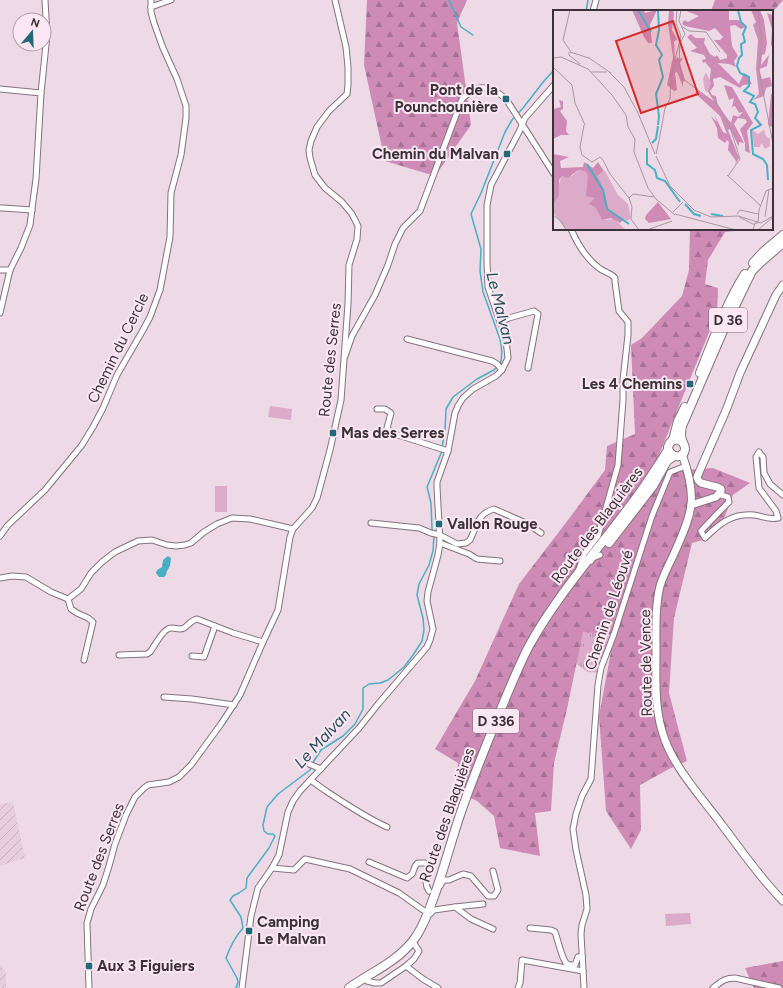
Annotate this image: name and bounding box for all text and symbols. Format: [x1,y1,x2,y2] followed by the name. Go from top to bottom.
[553,10,773,230] inset map
[12,12,52,52] north arrow
[29,15,41,31] text: N
[395,81,499,116] place label: Pont de la Pounchounière
[501,94,511,104] marker: Pont de la Pounchounière
[372,145,499,163] place label: Chemin du Malvan
[502,149,512,159] marker: Chemin du Malvan
[482,270,519,346] water label: Le Malvan
[84,290,152,406] street label: Chemin du Cercle
[315,302,345,418] street label: Route des Serres
[709,308,747,332] road number: D 36
[582,375,682,393] place label: Les 4 Chemins
[685,379,695,389] marker: Les 4 Chemins
[341,424,444,442] place label: Mas des Serres
[328,428,338,438] marker: Mas des Serres
[547,463,647,587] street label: Route des Blaquières
[447,515,538,533] place label: Vallon Rouge
[434,519,444,529] marker: Vallon Rouge
[581,548,637,672] street label: Chemin de Léouvé
[636,609,656,717] street label: Route de Vence
[290,705,355,772] water label: Le Malvan
[473,709,519,733] road number: D 336
[416,746,478,884] street label: Route des Blaquières
[70,800,128,914] street label: Route des Serres
[257,913,326,948] place label: Camping Le Malvan
[244,926,254,936] marker: Camping Le Malvan
[97,957,194,975] place label: Aux 3 Figuiers
[84,961,94,971] marker: Aux 3 Figuiers

